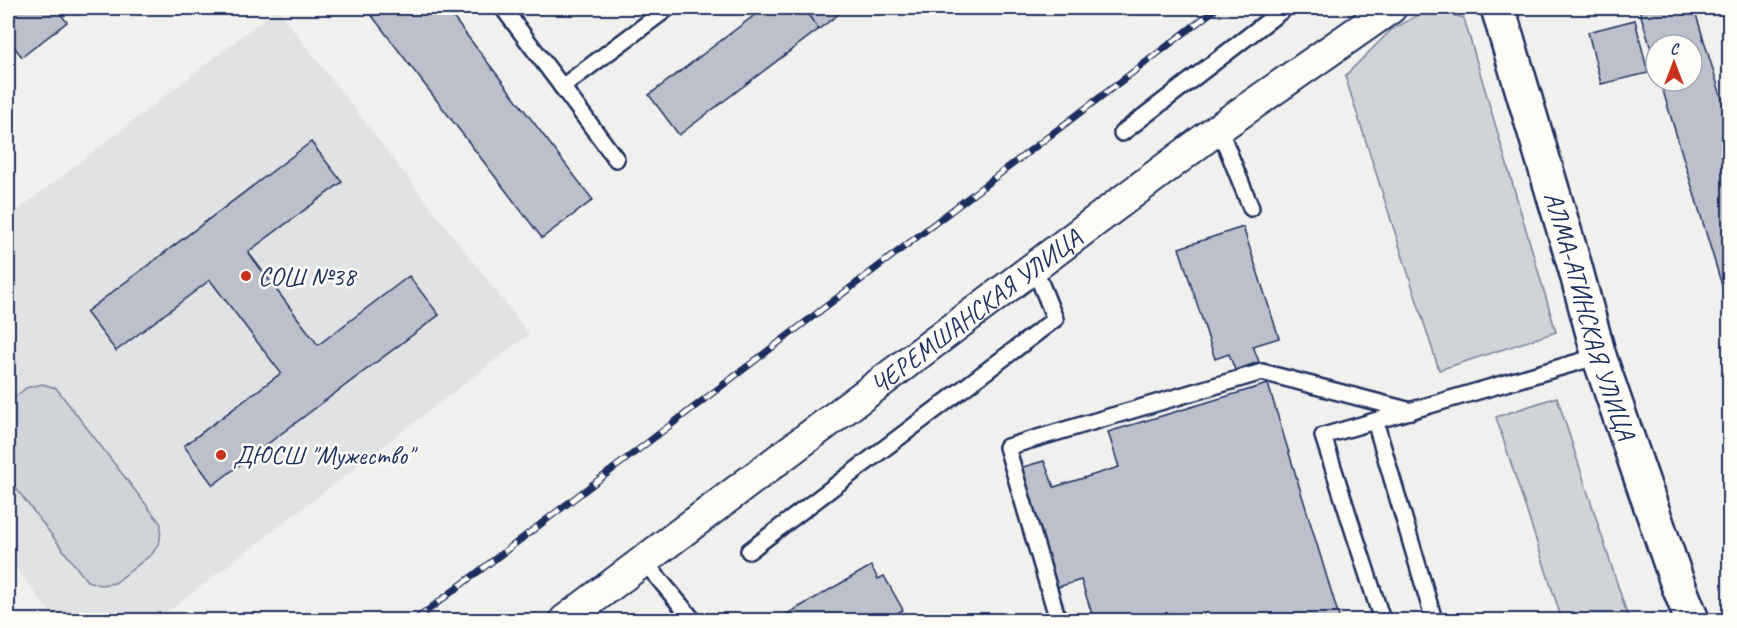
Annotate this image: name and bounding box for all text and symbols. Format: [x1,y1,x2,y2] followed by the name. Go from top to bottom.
[1644,33,1704,93] north arrow
[1670,39,1680,59] text: С
[1537,188,1643,446] street label: АЛМА-АТИНСКАЯ УЛИЦА
[864,221,1089,401] street label: ЧЕРЕМШАНСКАЯ УЛИЦА
[258,260,358,293] place label: СОШ №38
[239,269,253,283] marker: СОШ №38
[233,439,418,472] place label: ДЮСШ "Мужество"
[214,448,228,462] marker: ДЮСШ "Мужество"

